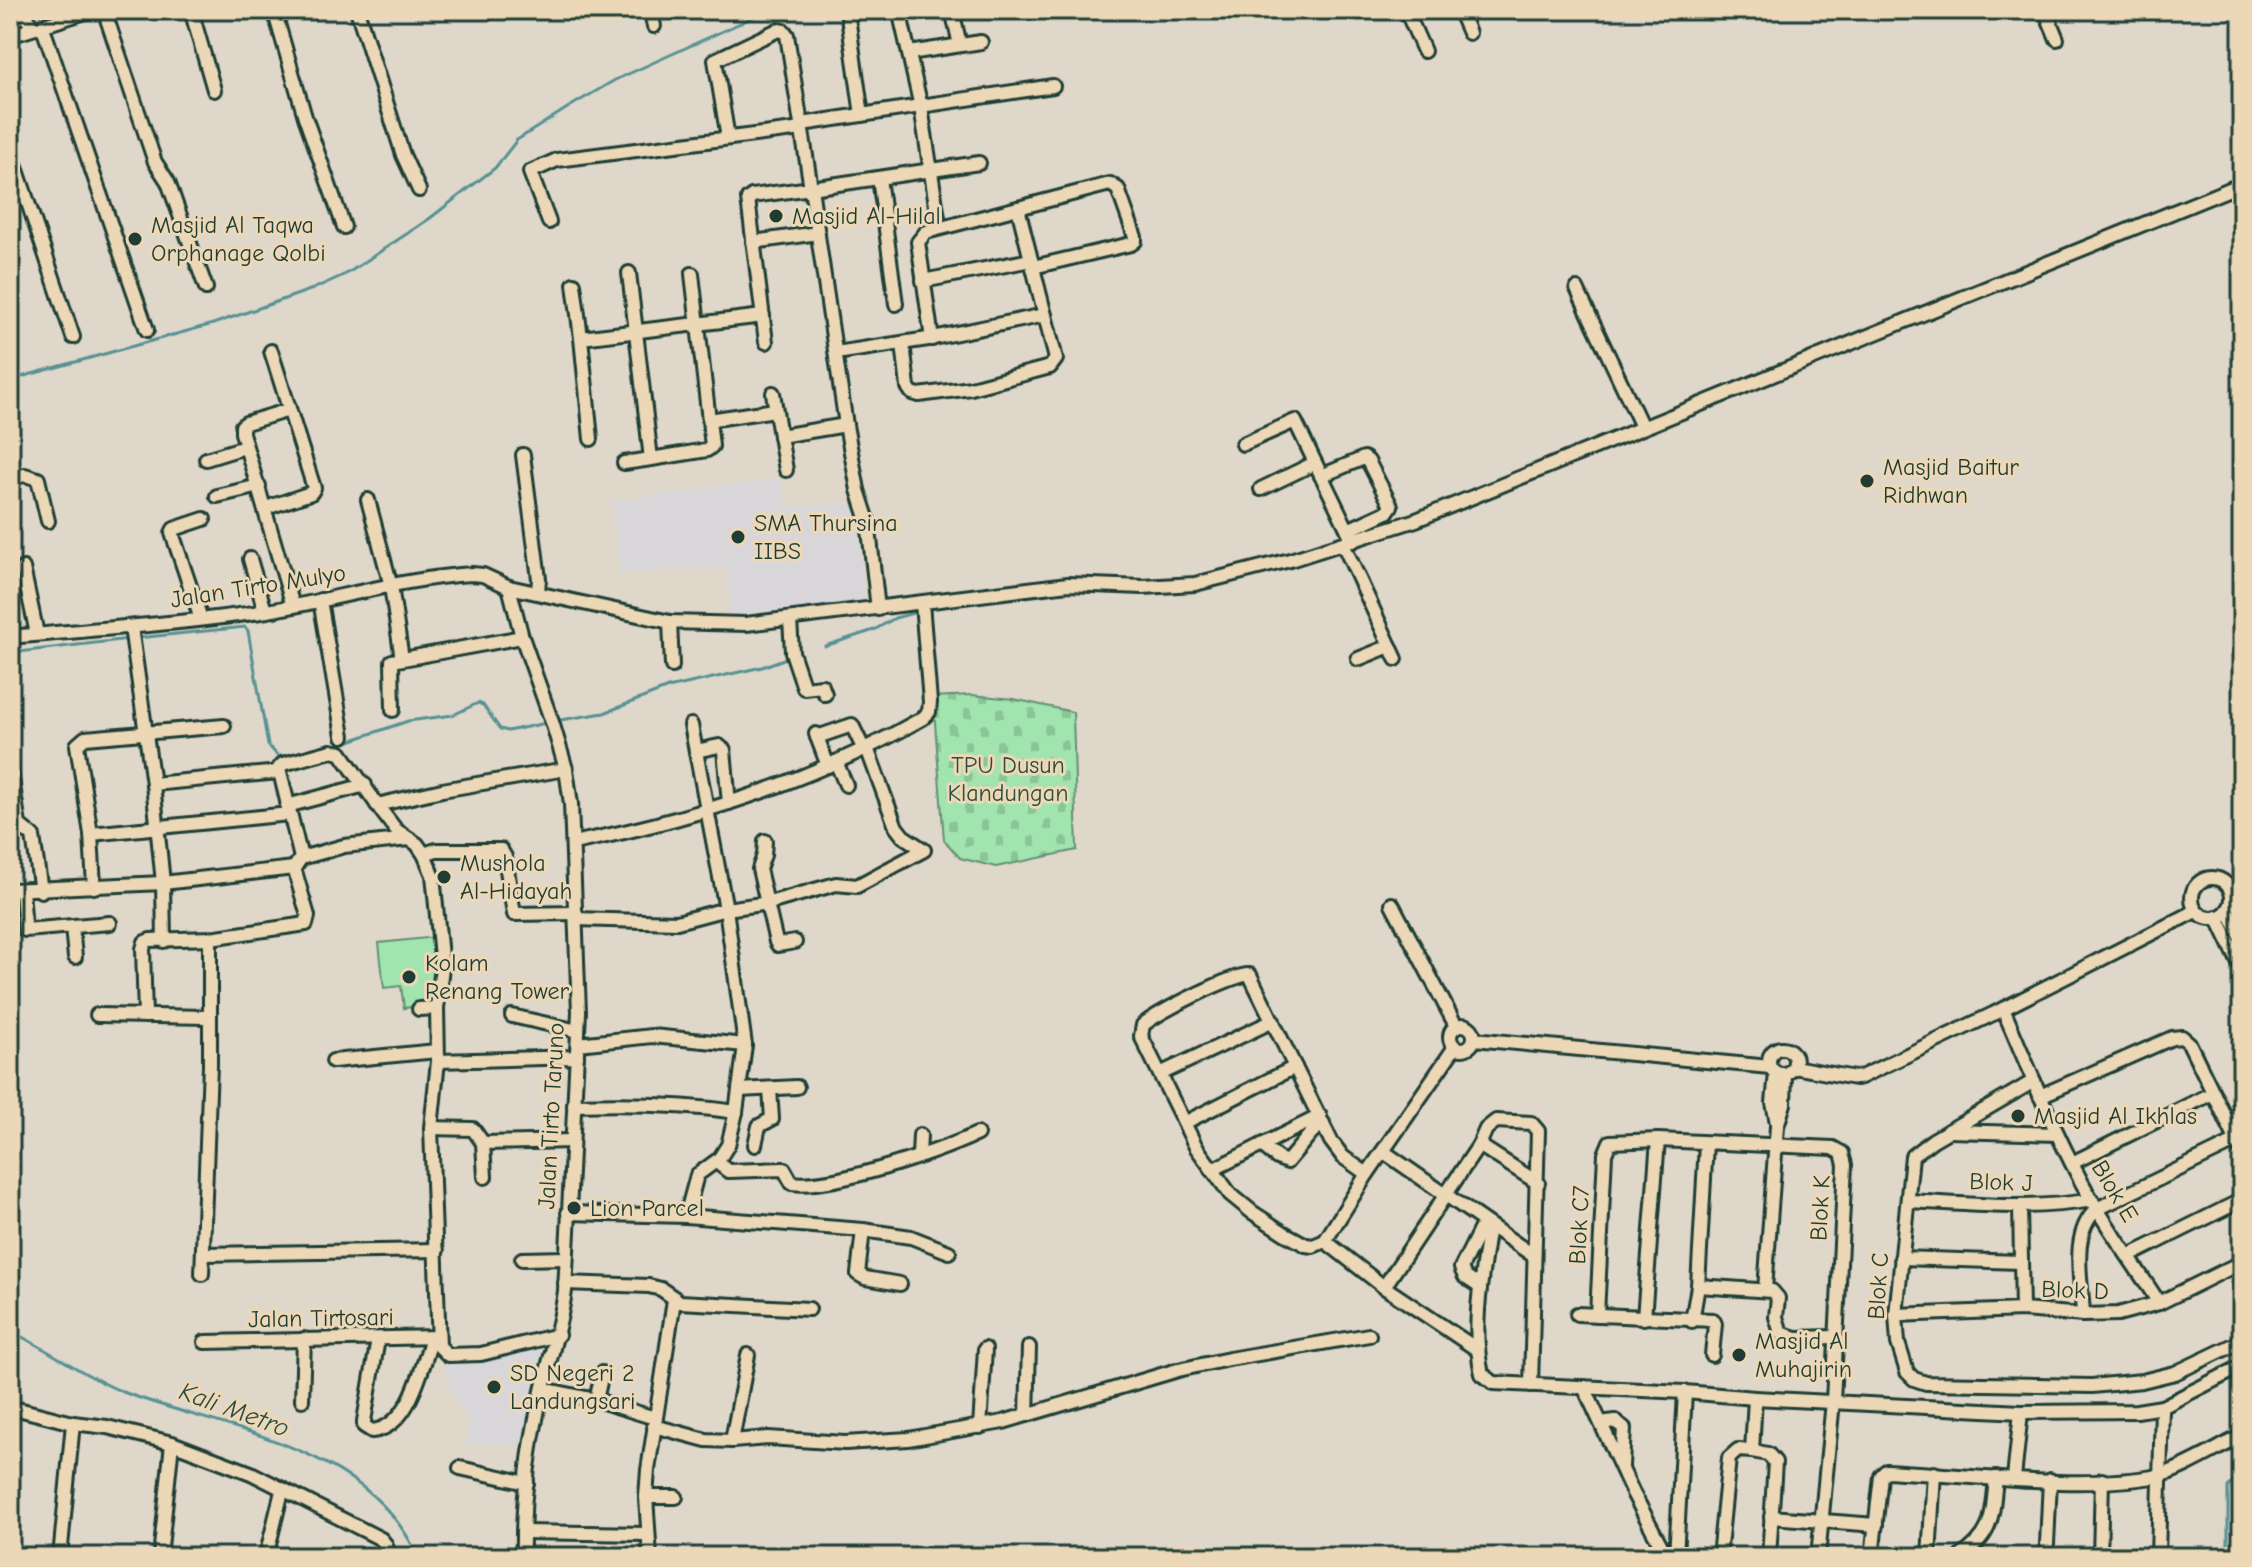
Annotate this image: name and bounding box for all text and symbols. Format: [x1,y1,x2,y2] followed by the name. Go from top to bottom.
[792,202,941,230] place label: Masjid Al-Hilal
[767,207,785,225] marker: Masjid Al-Hilal
[151,211,326,267] place label: Masjid Al Taqwa Orphanage Qolbi
[126,230,144,248] marker: Masjid Al Taqwa Orphanage Qolbi
[1883,453,2019,509] place label: Masjid Baitur Ridhwan
[1858,472,1876,490] marker: Masjid Baitur Ridhwan
[754,509,898,565] place label: SMA Thursina IIBS
[729,528,747,546] marker: SMA Thursina IIBS
[168,558,348,614] street label: Jalan Tirto Mulyo
[948,751,1068,807] park label: TPU Dusun Klandungan
[460,849,572,905] place label: Mushola Al-Hidayah
[435,868,453,886] marker: Mushola Al-Hidayah
[425,949,569,1005] place label: Kolam Renang Tower
[400,968,418,986] marker: Kolam Renang Tower
[532,1022,570,1210] street label: Jalan Tirto Taruno
[2034,1102,2197,1130] place label: Masjid Al Ikhlas
[2009,1107,2027,1125] marker: Masjid Al Ikhlas
[2086,1155,2144,1227] street label: Blok E
[1969,1167,2033,1197] street label: Blok J
[1804,1174,1836,1242] street label: Blok K
[1563,1185,1595,1265] street label: Blok C7
[590,1194,704,1222] place label: Lion Parcel
[565,1199,583,1217] marker: Lion Parcel
[1862,1252,1894,1320] street label: Blok C
[2041,1275,2109,1305] street label: Blok D
[248,1303,394,1333] street label: Jalan Tirtosari
[1755,1327,1852,1383] place label: Masjid Al Muhajirin
[1730,1346,1748,1364] marker: Masjid Al Muhajirin
[510,1359,636,1415] place label: SD Negeri 2 Landungsari
[175,1376,293,1444] water label: Kali Metro
[485,1378,503,1396] marker: SD Negeri 2 Landungsari

